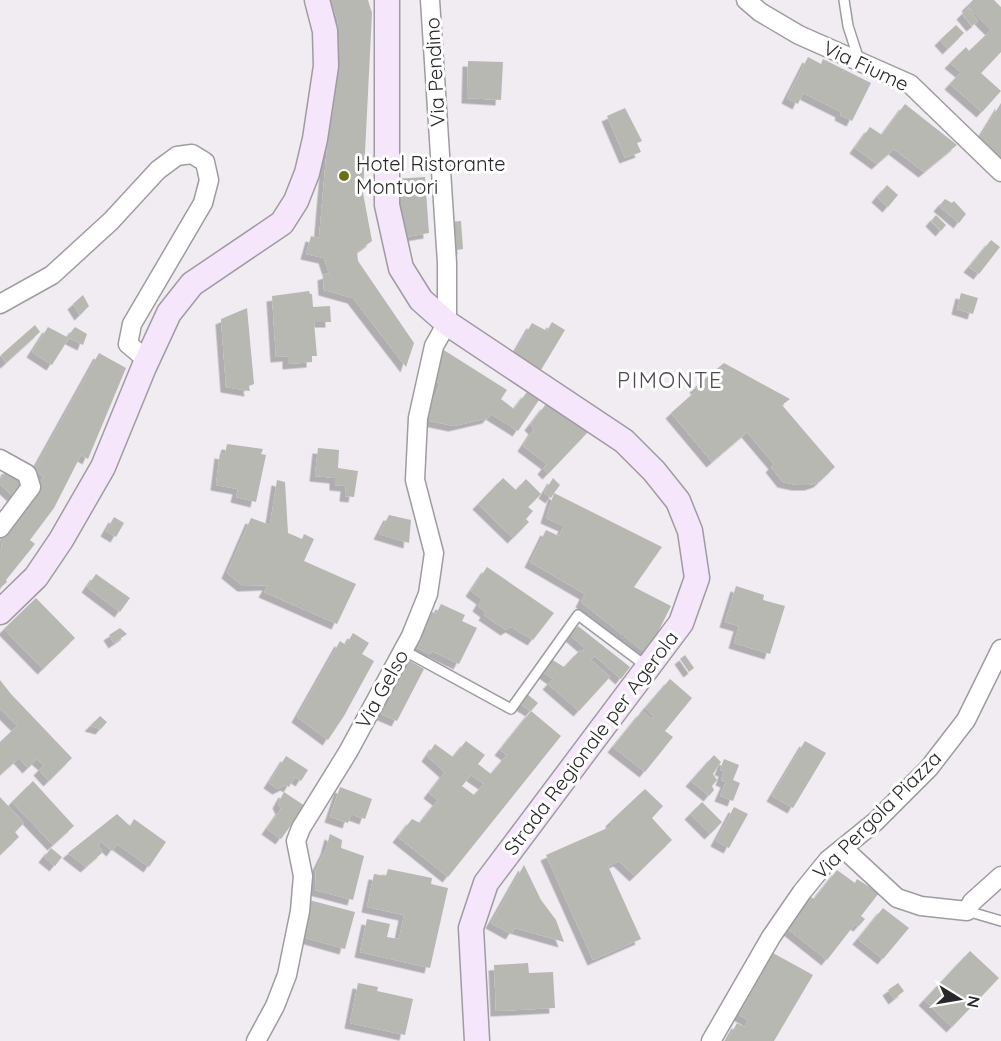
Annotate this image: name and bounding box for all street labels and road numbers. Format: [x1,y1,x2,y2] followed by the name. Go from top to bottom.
[419,17,450,127] street label: Via Pendino
[819,35,913,96] street label: Via Fiume
[498,626,683,860] street label: Strada Regionale per Agerola
[350,645,413,733] street label: Via Gelso
[807,745,946,884] street label: Via Pergola Piazza

